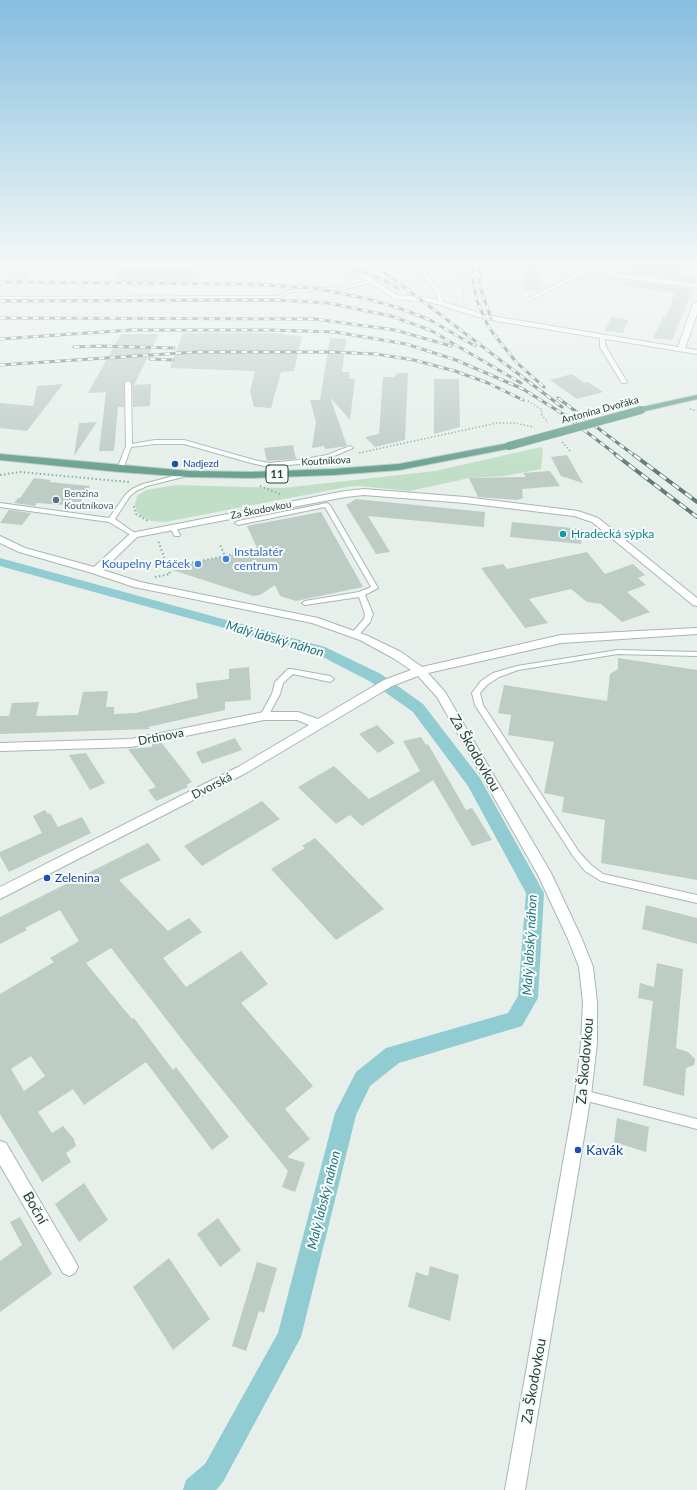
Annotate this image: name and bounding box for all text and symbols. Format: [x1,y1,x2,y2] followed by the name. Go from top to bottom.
[560,394,640,426] street label: Antonína Dvořáka
[301,454,351,468] street label: Koutníkova
[183,458,219,470] place label: Nadjezd
[170,459,180,469] marker: Nadjezd
[266,465,288,483] road number: 11
[64,488,114,512] place label: Benzina Koutníkova
[51,495,61,505] marker: Benzina Koutníkova
[230,498,292,522] street label: Za Škodovkou
[571,527,654,541] place label: Hradecká sýpka
[558,529,568,539] marker: Hradecká sýpka
[234,545,283,573] place label: Instalatér centrum
[221,554,231,564] marker: Instalatér centrum
[102,557,190,571] place label: Koupelny Ptáček
[193,559,203,569] marker: Koupelny Ptáček
[224,618,326,660] water label: Malý labský náhon
[446,711,504,795] street label: Za Škodovkou
[137,726,185,748] street label: Drtinova
[189,770,235,802] street label: Dvorská
[55,871,100,885] place label: Zelenina
[42,873,52,883] marker: Zelenina
[520,894,540,996] water label: Malý labský náhon
[573,1017,597,1105] street label: Za Škodovkou
[586,1142,623,1158] place label: Kavák
[573,1145,583,1155] marker: Kavák
[304,1149,344,1251] water label: Malý labský náhon
[19,1189,51,1227] street label: Boční
[518,1337,550,1425] street label: Za Škodovkou

